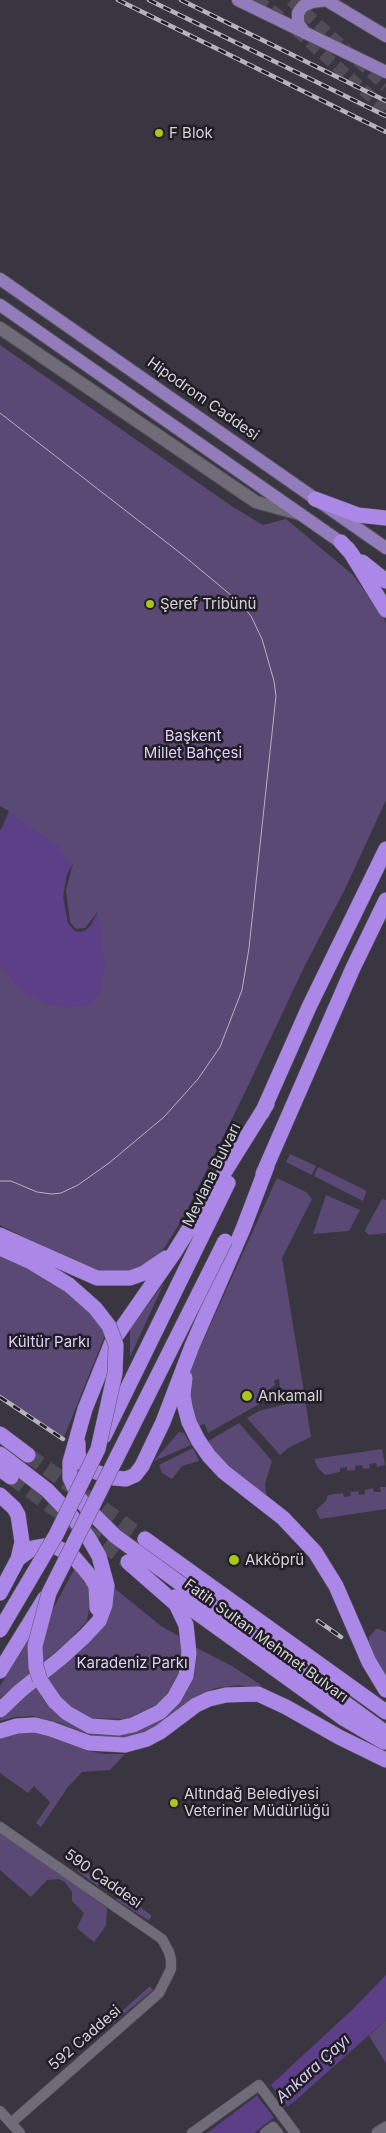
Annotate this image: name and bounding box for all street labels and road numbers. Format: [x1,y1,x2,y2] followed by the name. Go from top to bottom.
[144,354,262,444] street label: Hipodrom Caddesi
[179,1120,245,1230] street label: Mevlana Bulvarı
[181,1575,351,1707] street label: Fatih Sultan Mehmet Bulvarı
[61,1846,145,1912] street label: 590 Caddesi
[45,2002,125,2074] street label: 592 Caddesi

